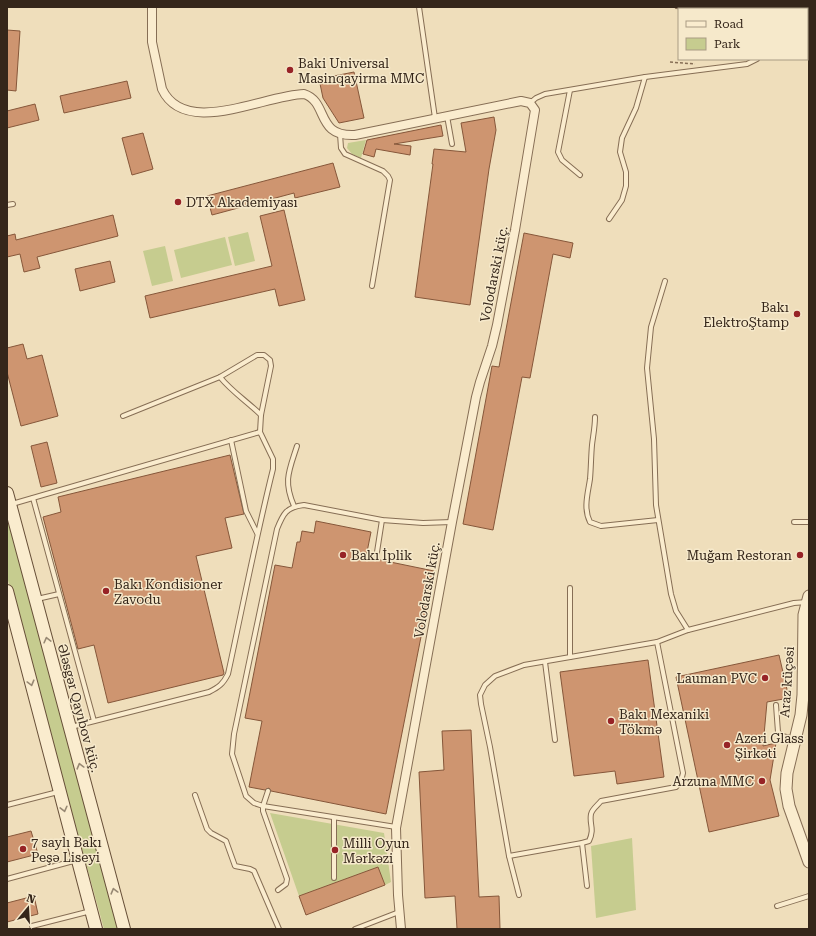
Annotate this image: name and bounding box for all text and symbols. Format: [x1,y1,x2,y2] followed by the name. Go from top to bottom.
[678,8,808,60] legend
[714,17,744,31] text: Road
[714,37,741,51] text: Park
[298,56,424,86] place label: Baki Universal Masinqayirma MMC
[285,65,295,75] marker: Baki Universal Masinqayirma MMC
[186,195,298,210] place label: DTX Akademiyası
[173,197,183,207] marker: DTX Akademiyası
[477,225,511,323] street label: Volodarski küç.
[703,300,789,330] place label: Bakı ElektroŞtamp
[792,309,802,319] marker: Bakı ElektroŞtamp
[411,541,443,639] street label: Volodarski küç.
[351,548,412,563] place label: Bakı İplik
[687,548,793,563] place label: Muğam Restoran
[338,550,348,560] marker: Bakı İplik
[795,550,805,560] marker: Muğam Restoran
[114,577,223,607] place label: Bakı Kondisioner Zavodu
[101,586,111,596] marker: Bakı Kondisioner Zavodu
[43,637,52,644] one-way arrow
[55,642,103,774] street label: Ələsgər Qayıbov küç.
[777,646,797,718] street label: Araz küçəsi
[677,671,757,686] place label: Lauman PVC
[760,673,770,683] marker: Lauman PVC
[26,679,35,686] one-way arrow
[619,707,709,737] place label: Bakı Mexaniki Tökmə
[606,716,616,726] marker: Bakı Mexaniki Tökmə
[735,731,804,761] place label: Azeri Glass Şirkəti
[722,740,732,750] marker: Azeri Glass Şirkəti
[76,763,85,770] one-way arrow
[673,774,754,789] place label: Arzuna MMC
[757,776,767,786] marker: Arzuna MMC
[59,805,68,812] one-way arrow
[31,835,102,865] place label: 7 saylı Bakı Peşə Liseyi
[343,836,410,866] place label: Milli Oyun Mərkəzi
[18,844,28,854] marker: 7 saylı Bakı Peşə Liseyi
[330,845,340,855] marker: Milli Oyun Mərkəzi
[8,888,48,928] north arrow
[110,888,118,895] one-way arrow
[25,891,37,907] text: N

